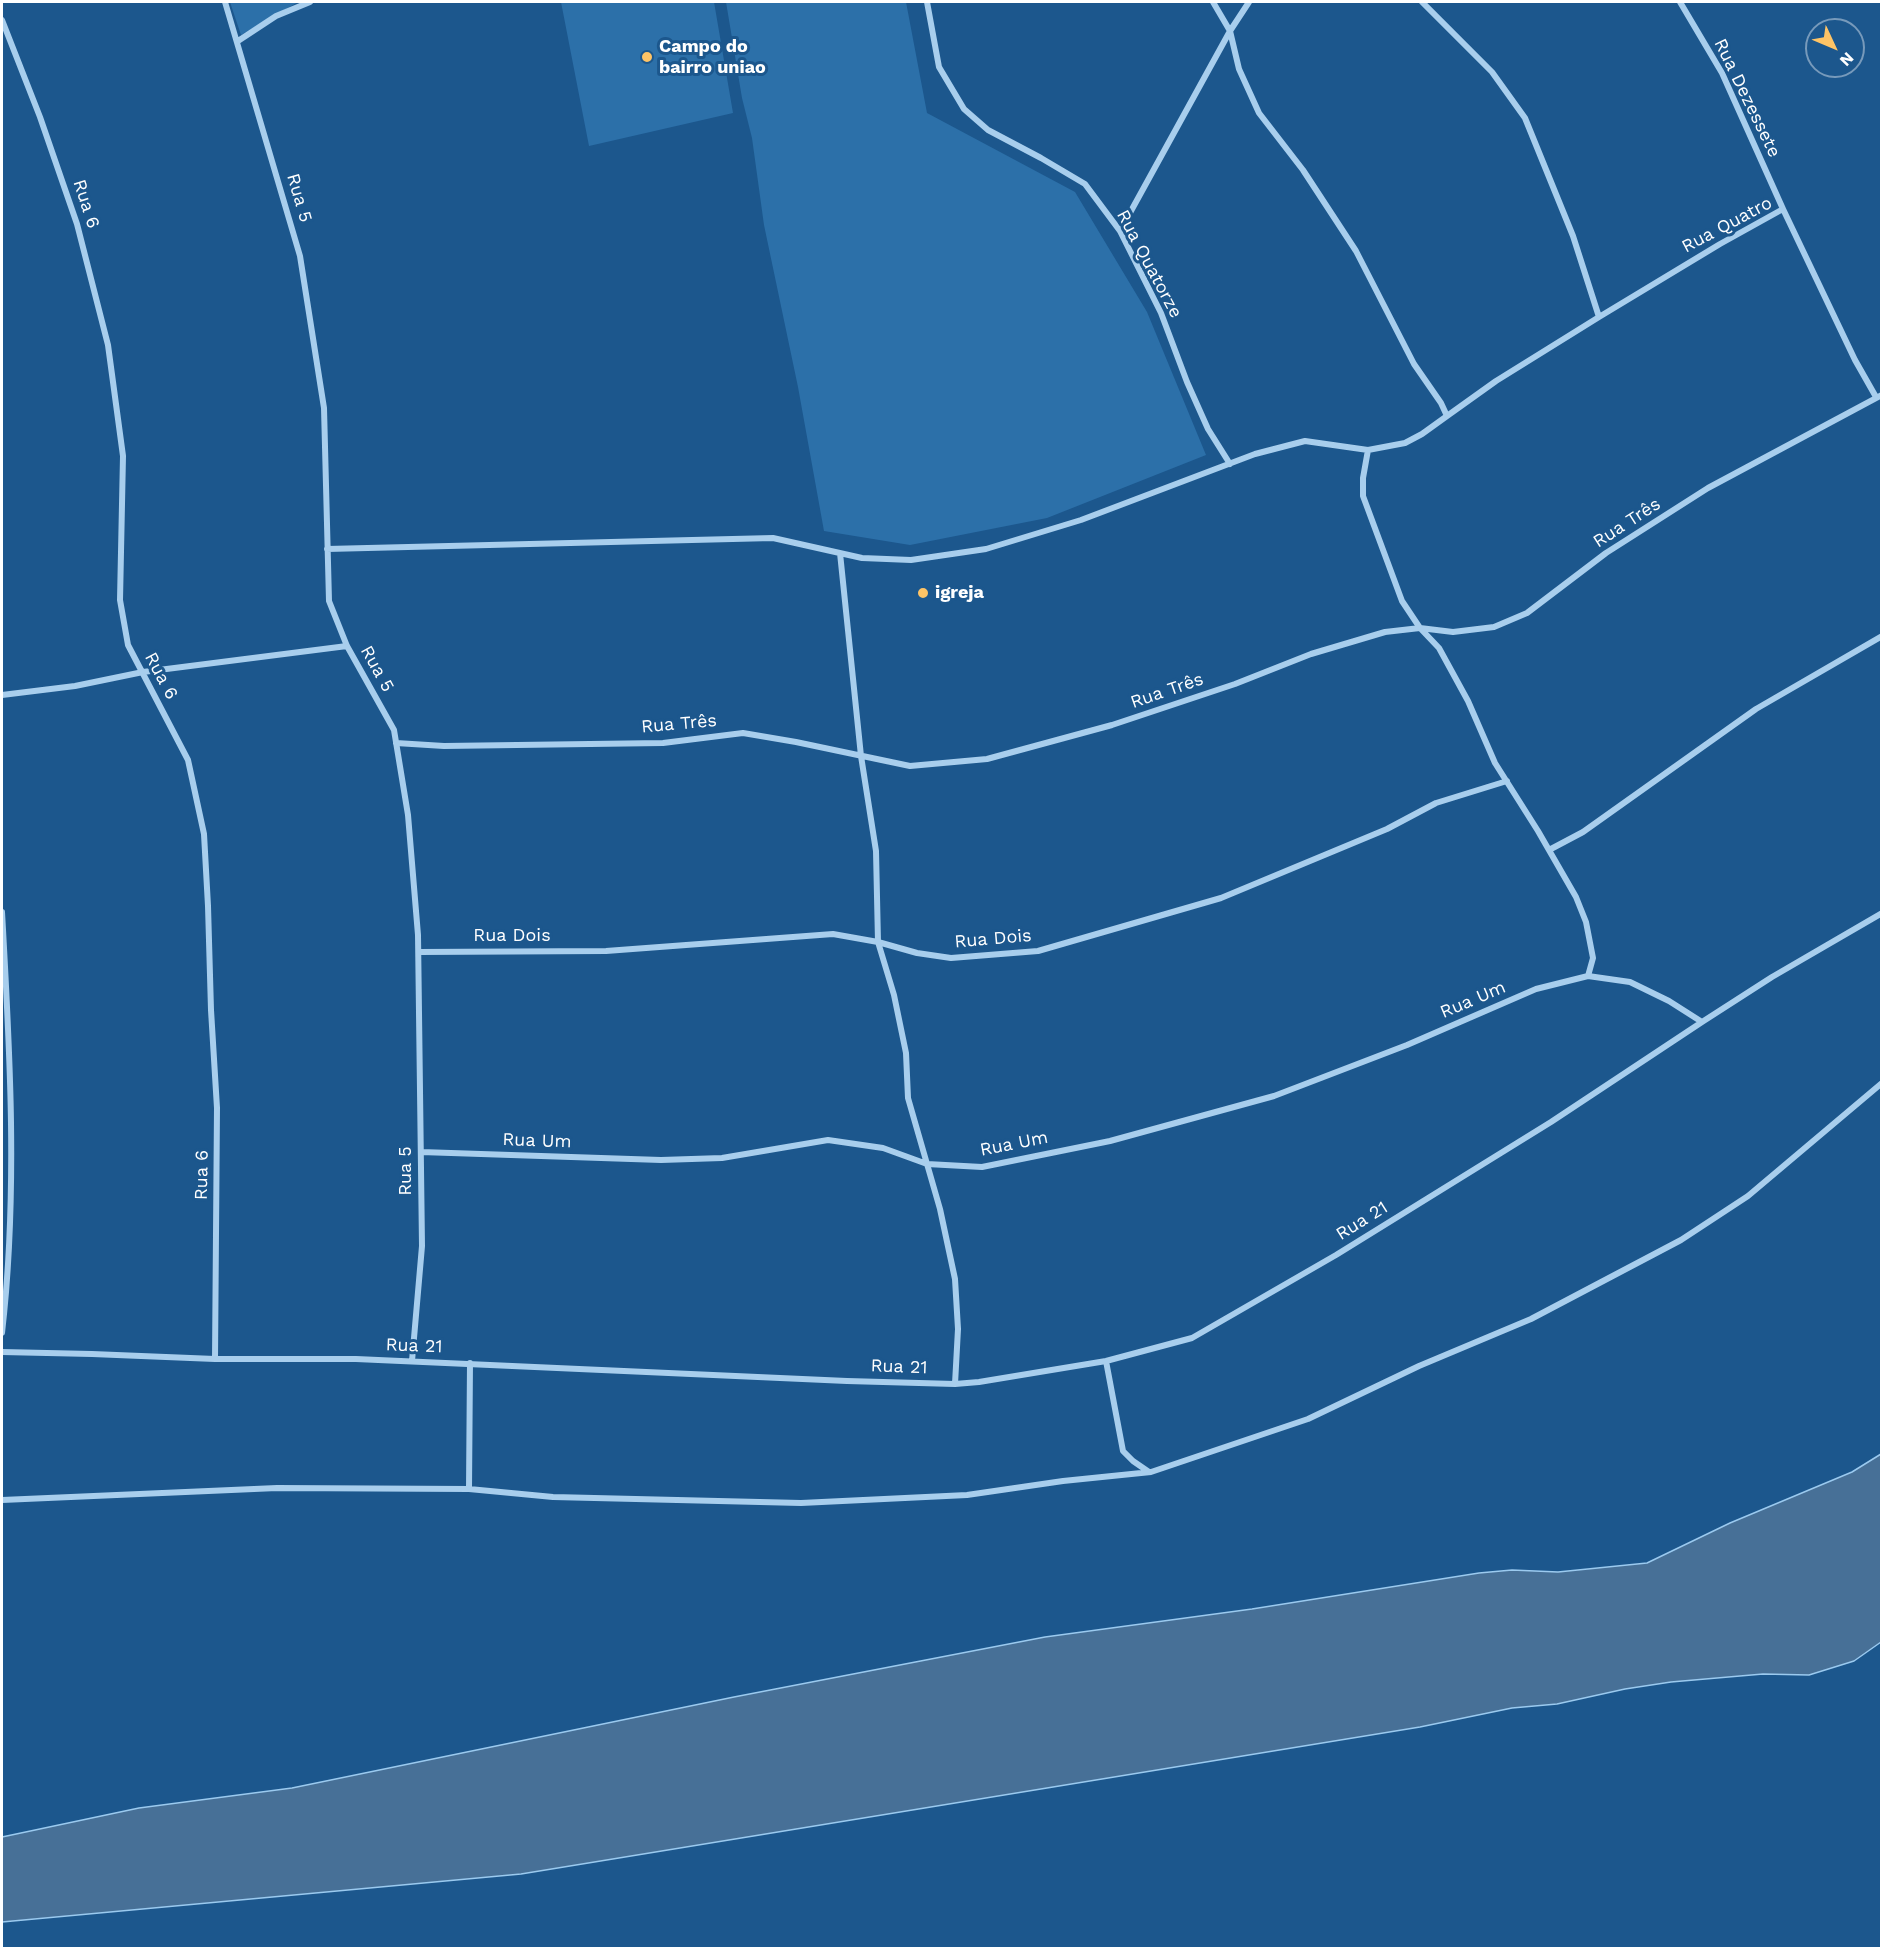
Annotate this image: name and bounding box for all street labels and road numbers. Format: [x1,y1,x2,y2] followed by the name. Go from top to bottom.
[1709,35,1785,161] street label: Rua Dezessete
[282,171,316,225] street label: Rua 5
[68,177,104,231] street label: Rua 6
[1678,192,1776,258] street label: Rua Quatro
[1111,206,1187,322] street label: Rua Quatorze
[1589,493,1665,553] street label: Rua Três
[356,642,398,696] street label: Rua 5
[140,649,182,703] street label: Rua 6
[1128,668,1206,714] street label: Rua Três
[640,710,718,738] street label: Rua Três
[473,925,551,947] street label: Rua Dois
[954,925,1032,953] street label: Rua Dois
[1437,977,1509,1023] street label: Rua Um
[978,1127,1050,1161] street label: Rua Um
[502,1129,572,1153] street label: Rua Um
[395,1146,417,1196] street label: Rua 5
[191,1150,213,1200] street label: Rua 6
[1332,1197,1392,1245] street label: Rua 21
[385,1334,443,1358] street label: Rua 21
[870,1355,928,1379] street label: Rua 21

